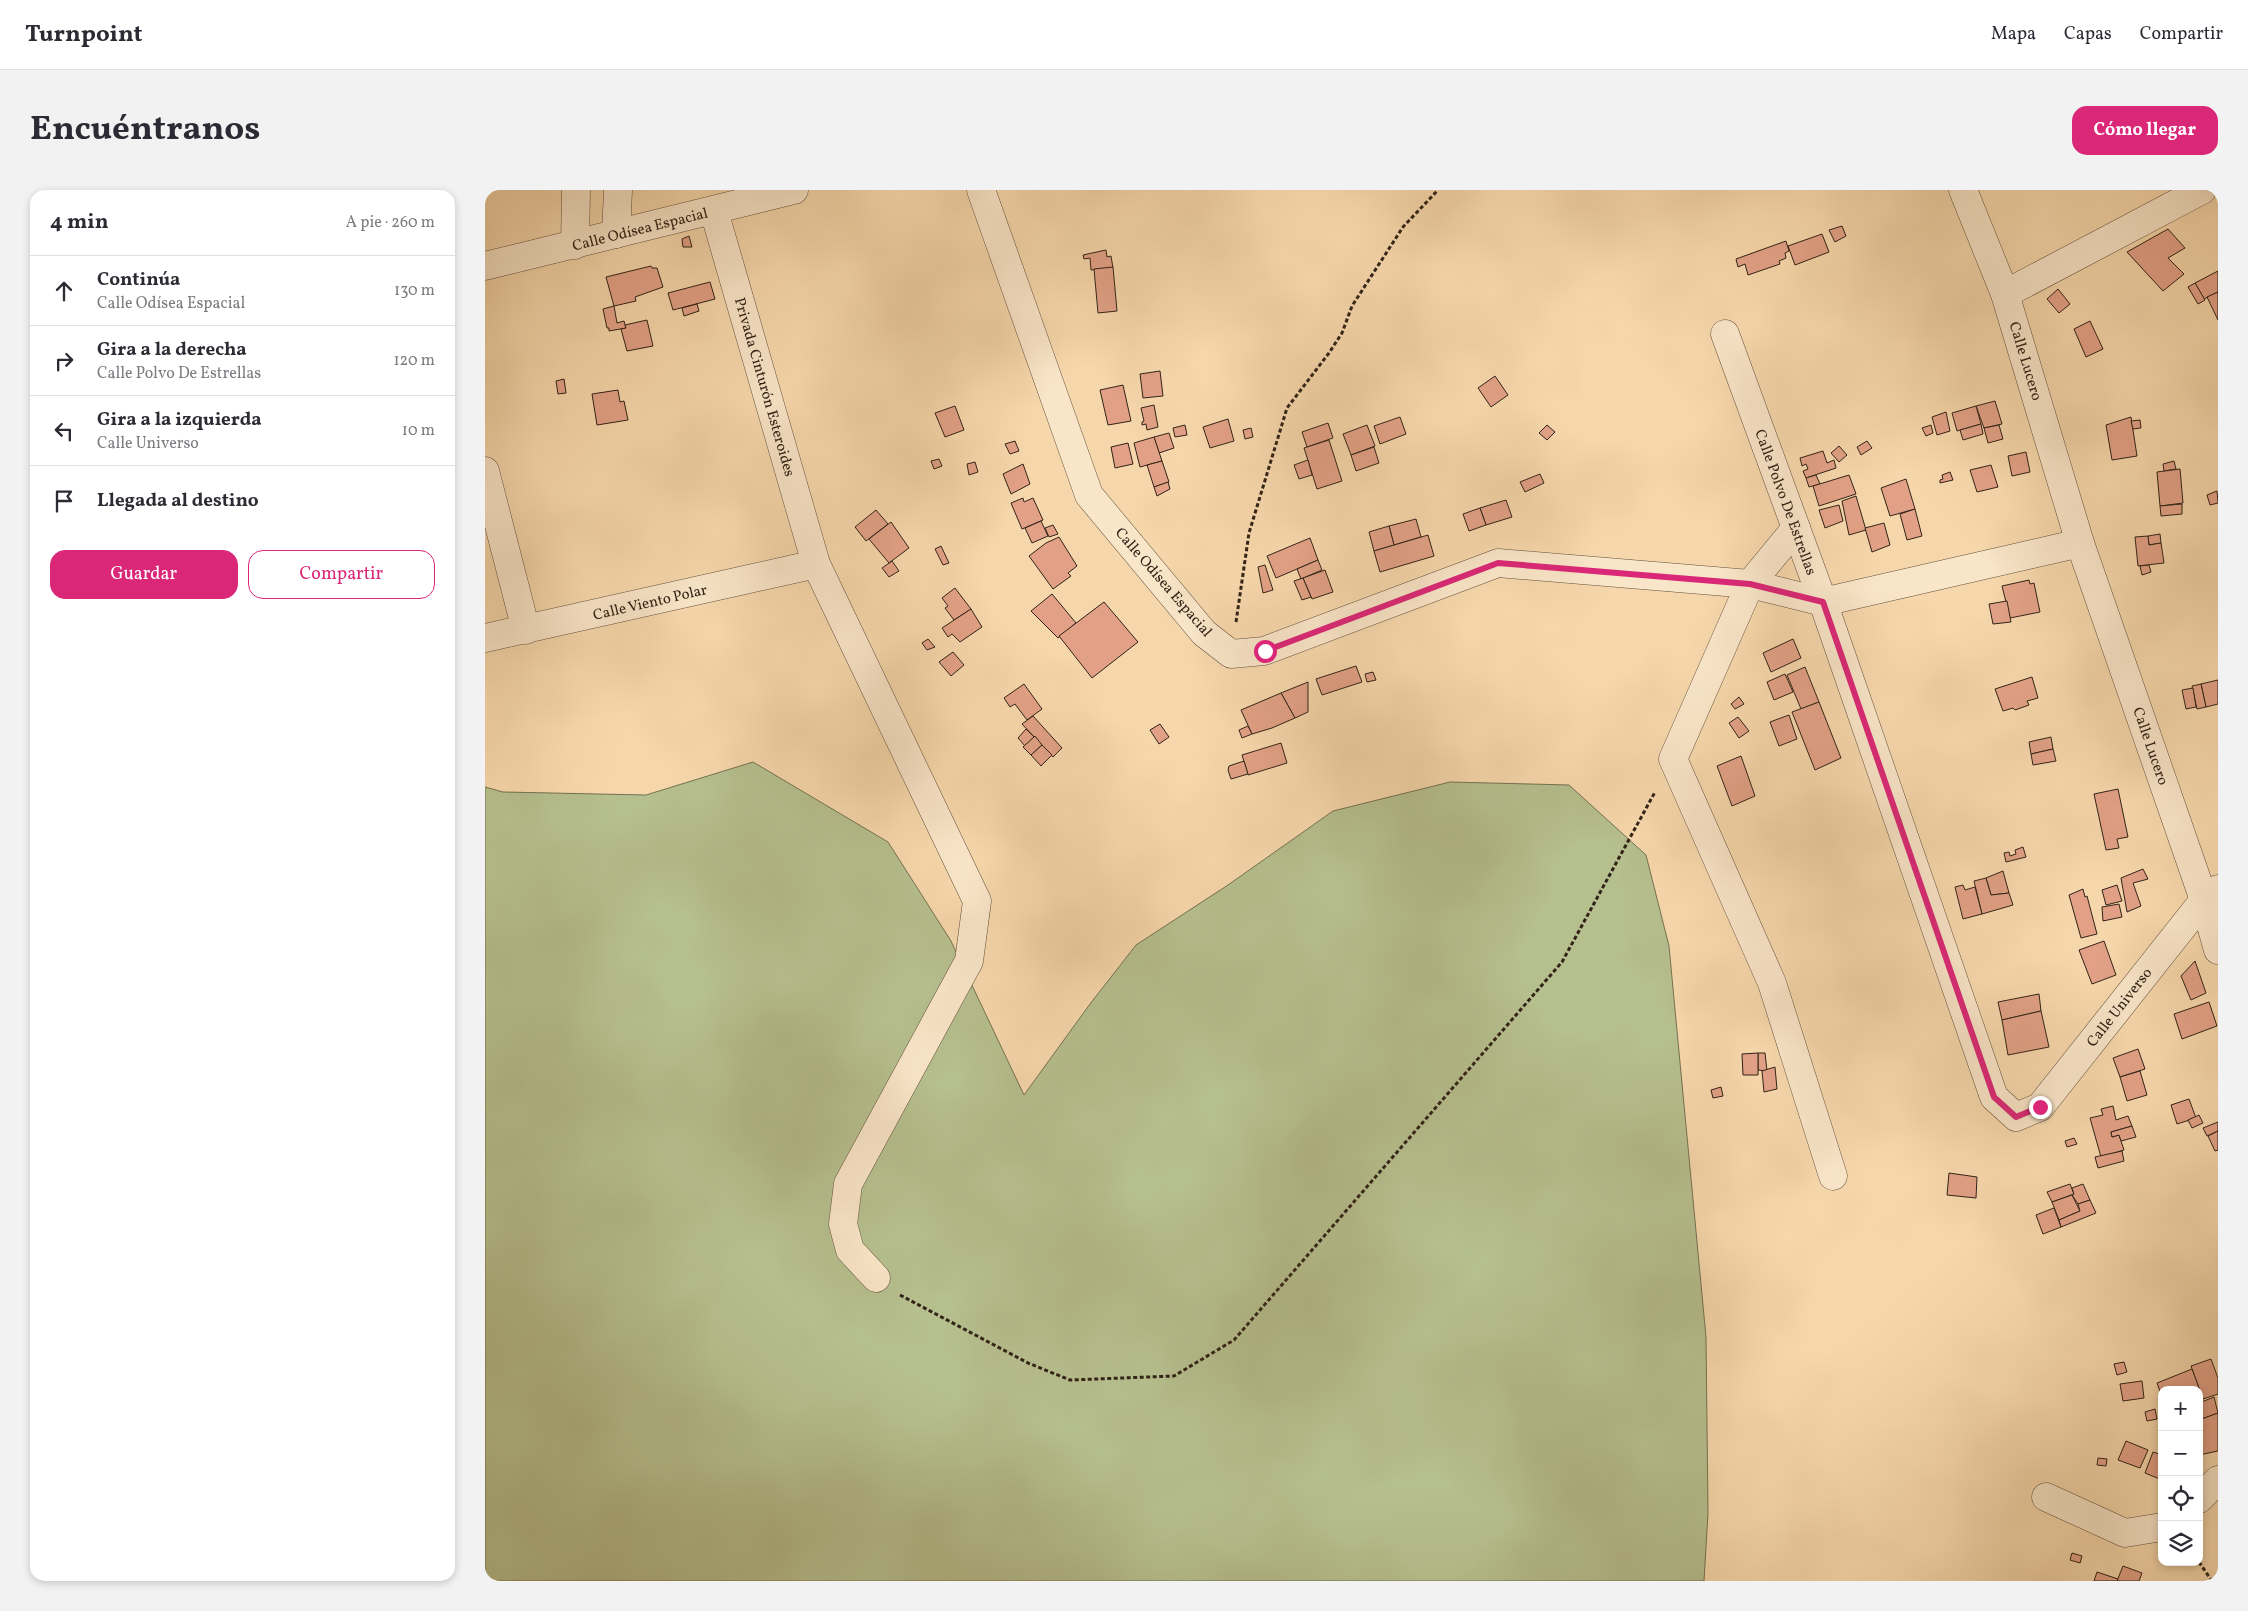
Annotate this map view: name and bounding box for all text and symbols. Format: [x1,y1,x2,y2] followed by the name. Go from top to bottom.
[25,18,143,52] text: Turnpoint
[1991,22,2036,47] text: Mapa
[2064,22,2112,47] text: Capas
[2140,22,2223,47] text: Compartir
[30,106,260,154] text: Encuéntranos
[2072,106,2218,155] button: Cómo llegar
[570,203,710,257] street label: Calle Odísea Espacial
[50,208,109,237] text: 4 min
[346,212,435,234] text: A pie · 260 m
[97,267,180,293] text: Continúa
[50,277,78,305] icon: ahead
[394,280,435,302] text: 130 m
[97,293,245,315] text: Calle Odísea Espacial
[728,295,799,479] street label: Privada Cinturón Esteroides
[2003,319,2046,403] street label: Calle Lucero
[97,337,247,363] text: Gira a la derecha
[50,347,78,375] icon: right
[393,350,435,372] text: 120 m
[97,363,261,385] text: Calle Polvo De Estrellas
[97,407,262,433] text: Gira a la izquierda
[50,417,78,445] icon: left
[402,420,435,442] text: 10 m
[1748,427,1821,578] street label: Calle Polvo De Estrellas
[97,433,199,455] text: Calle Universo
[50,487,78,515] icon: arrive
[97,488,259,514] text: Llegada al destino
[1109,524,1216,642] street label: Calle Odísea Espacial
[50,550,238,599] button: Guardar
[248,550,435,599] button: Compartir
[591,580,710,627] street label: Calle Viento Polar
[1254,640,1277,663] route start
[2126,705,2173,788] street label: Calle Lucero
[2083,964,2158,1052] street label: Calle Universo
[2029,1096,2052,1119] route end
[2158,1386,2203,1566] map controls
[2158,1386,2203,1431] button: +
[2158,1431,2203,1476] button: −
[2158,1476,2203,1521] button: locate
[2158,1521,2203,1566] button: layers

